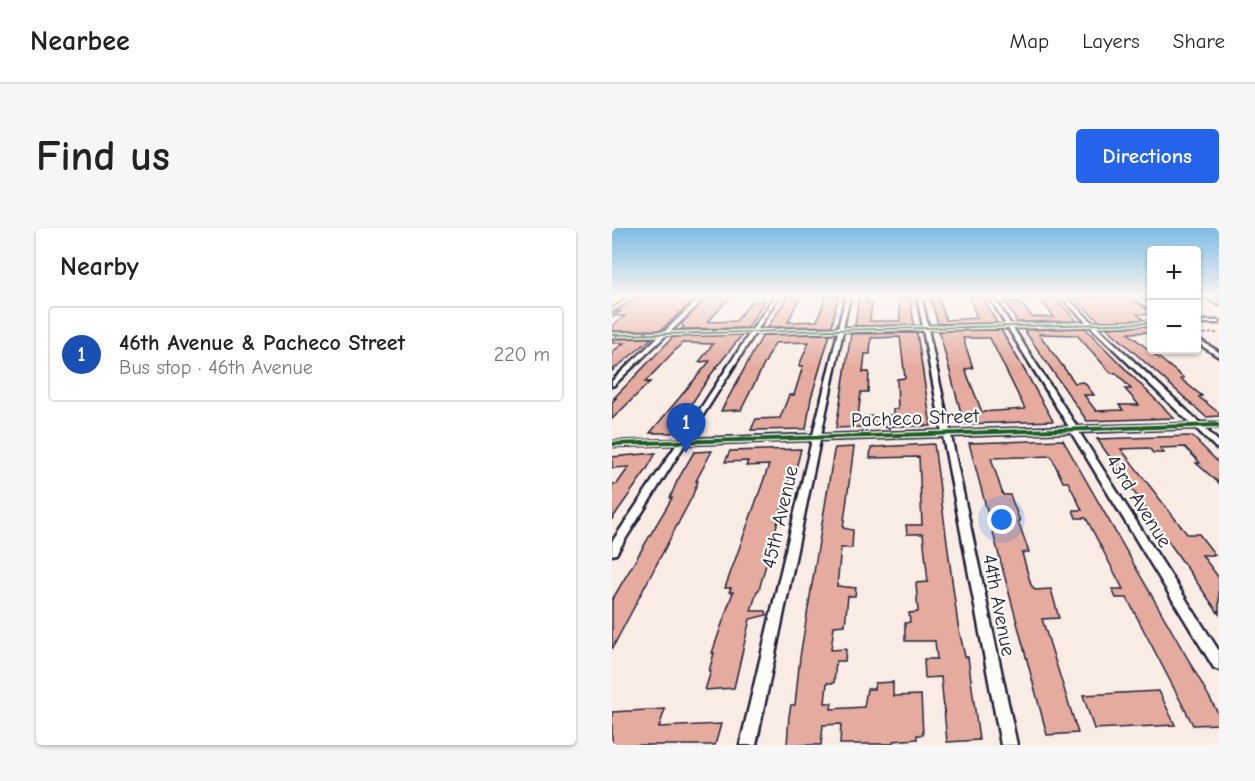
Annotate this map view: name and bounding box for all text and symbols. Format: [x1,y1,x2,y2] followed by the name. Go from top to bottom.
[30,25,130,57] text: Nearbee
[1010,29,1049,53] text: Map
[1082,29,1140,53] text: Layers
[1173,29,1225,53] text: Share
[1076,129,1219,183] button: Directions
[36,132,170,181] text: Find us
[1147,246,1201,354] map controls
[1147,246,1201,300] button: +
[60,252,139,282] text: Nearby
[1147,300,1201,354] button: −
[119,330,405,356] text: 46th Avenue & Pacheco Street
[78,343,85,366] text: 1
[494,343,550,366] text: 220 m
[119,356,313,379] text: Bus stop · 46th Avenue
[666,404,706,453] pin: 1
[851,404,981,432] street label: Pacheco Street
[1101,450,1177,552] street label: 43rd Avenue
[757,463,803,571] street label: 45th Avenue
[987,505,1016,534] your location
[978,552,1020,658] street label: 44th Avenue

